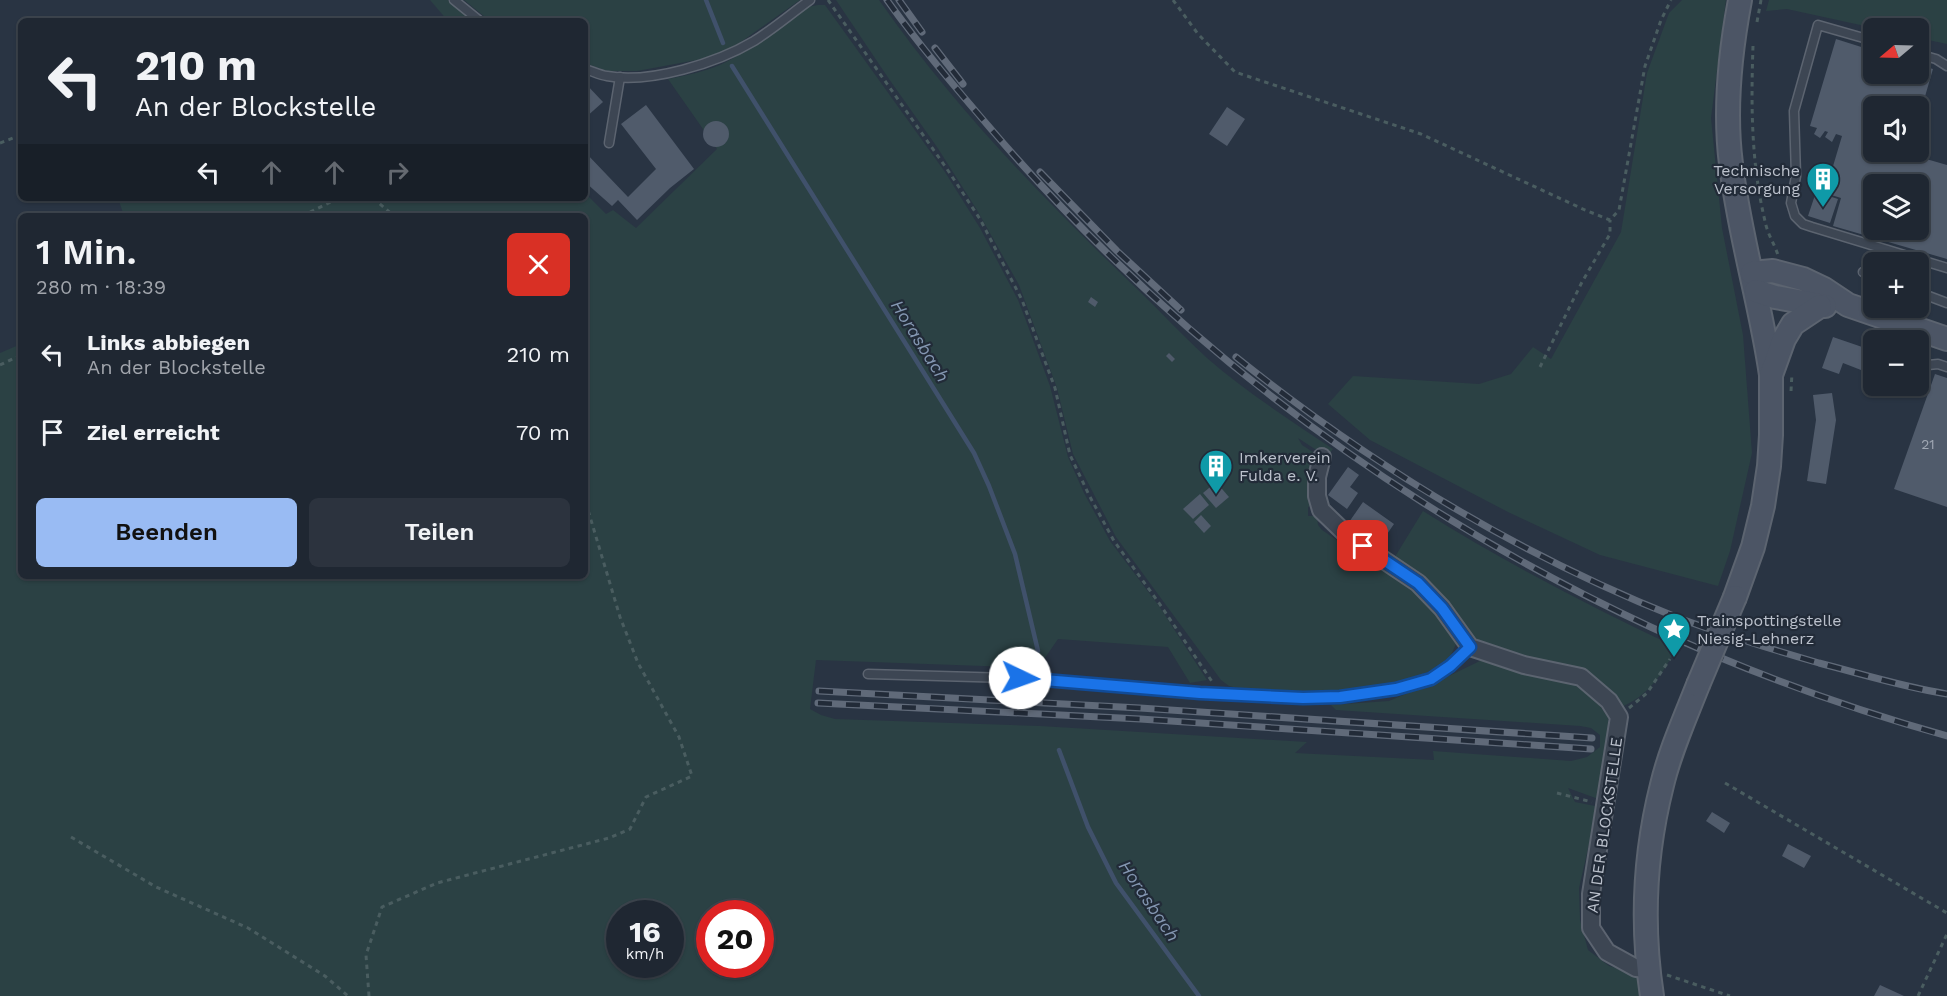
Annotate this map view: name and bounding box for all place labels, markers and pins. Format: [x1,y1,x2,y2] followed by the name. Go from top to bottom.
[1713,161,1800,198] place label: Technische Versorgung
[1805,161,1841,208] building icon: Technische Versorgung
[1198,448,1234,495] building icon: Imkerverein Fulda e. V.
[1239,448,1331,485] place label: Imkerverein Fulda e. V.
[1337,520,1388,571] pin
[1656,611,1692,658] place icon: Trainspottingstelle Niesig-Lehnerz
[1697,611,1841,648] place label: Trainspottingstelle Niesig-Lehnerz

